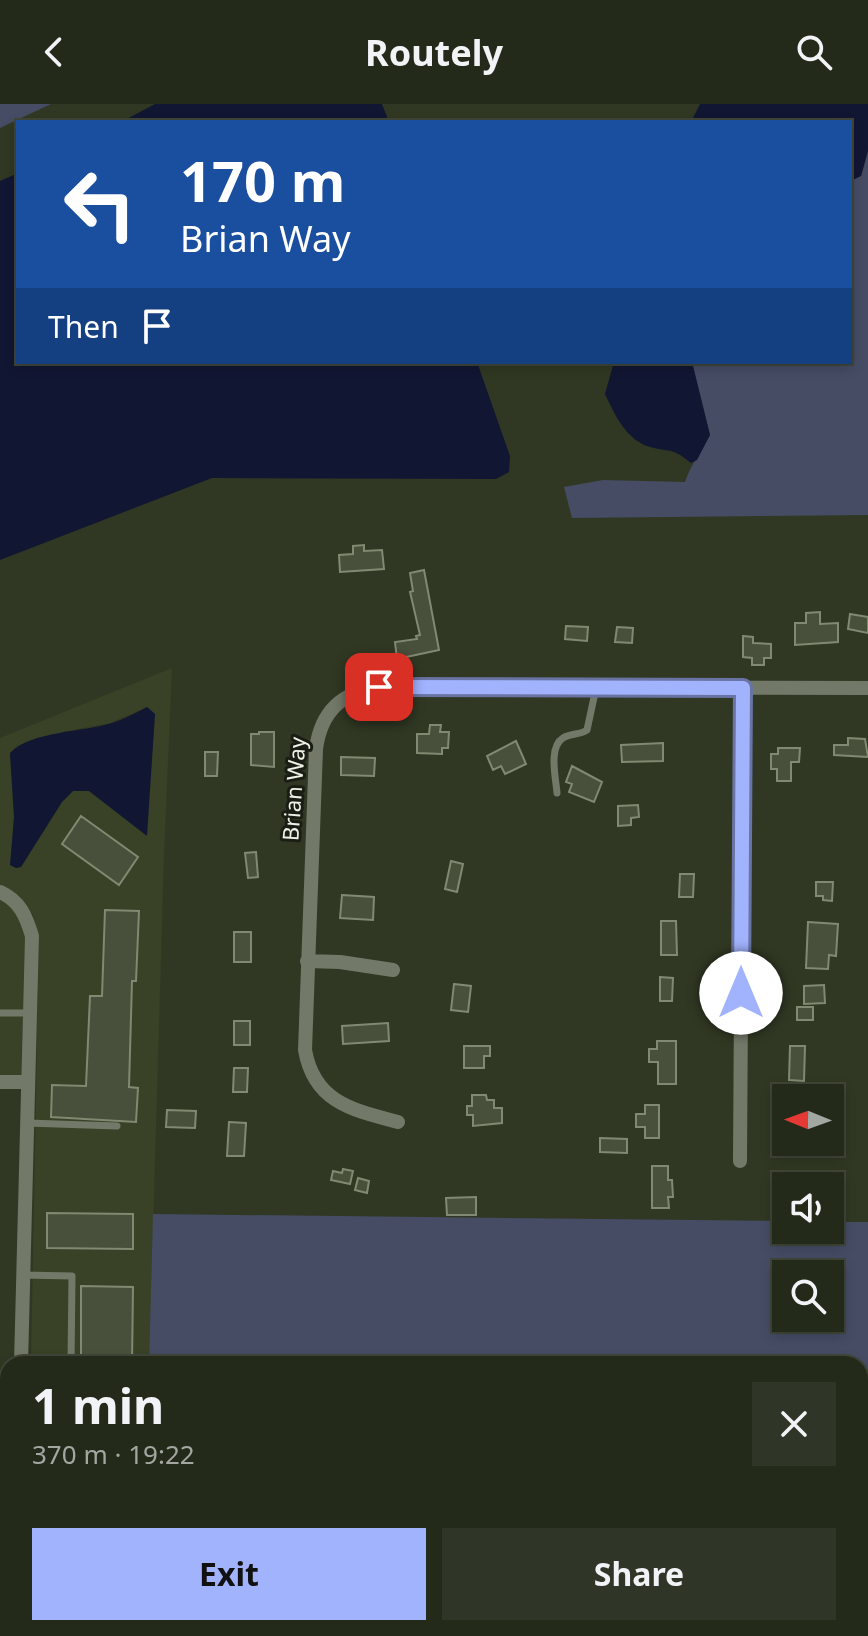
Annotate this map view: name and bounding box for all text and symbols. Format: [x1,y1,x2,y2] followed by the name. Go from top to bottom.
[365,28,503,77] text: Routely
[32,30,76,74] icon: back
[792,30,836,74] icon: search
[180,142,345,218] text: 170 m
[48,152,152,256] icon: left
[180,214,351,263] text: Brian Way
[135,304,179,348] icon: arrive
[48,306,119,347] text: Then
[345,653,413,721] pin
[357,665,401,709] icon: arrive
[274,735,312,842] street label: Brian Way
[699,951,783,1035] position arrow
[772,1084,844,1156] north arrow
[772,1084,844,1332] map controls
[772,1172,844,1244] button: sound
[772,1260,844,1332] button: search
[32,1373,164,1438] text: 1 min
[752,1382,836,1466] button: close
[32,1436,195,1472] text: 370 m · 19:22
[32,1528,426,1620] button: Exit
[442,1528,836,1620] button: Share

